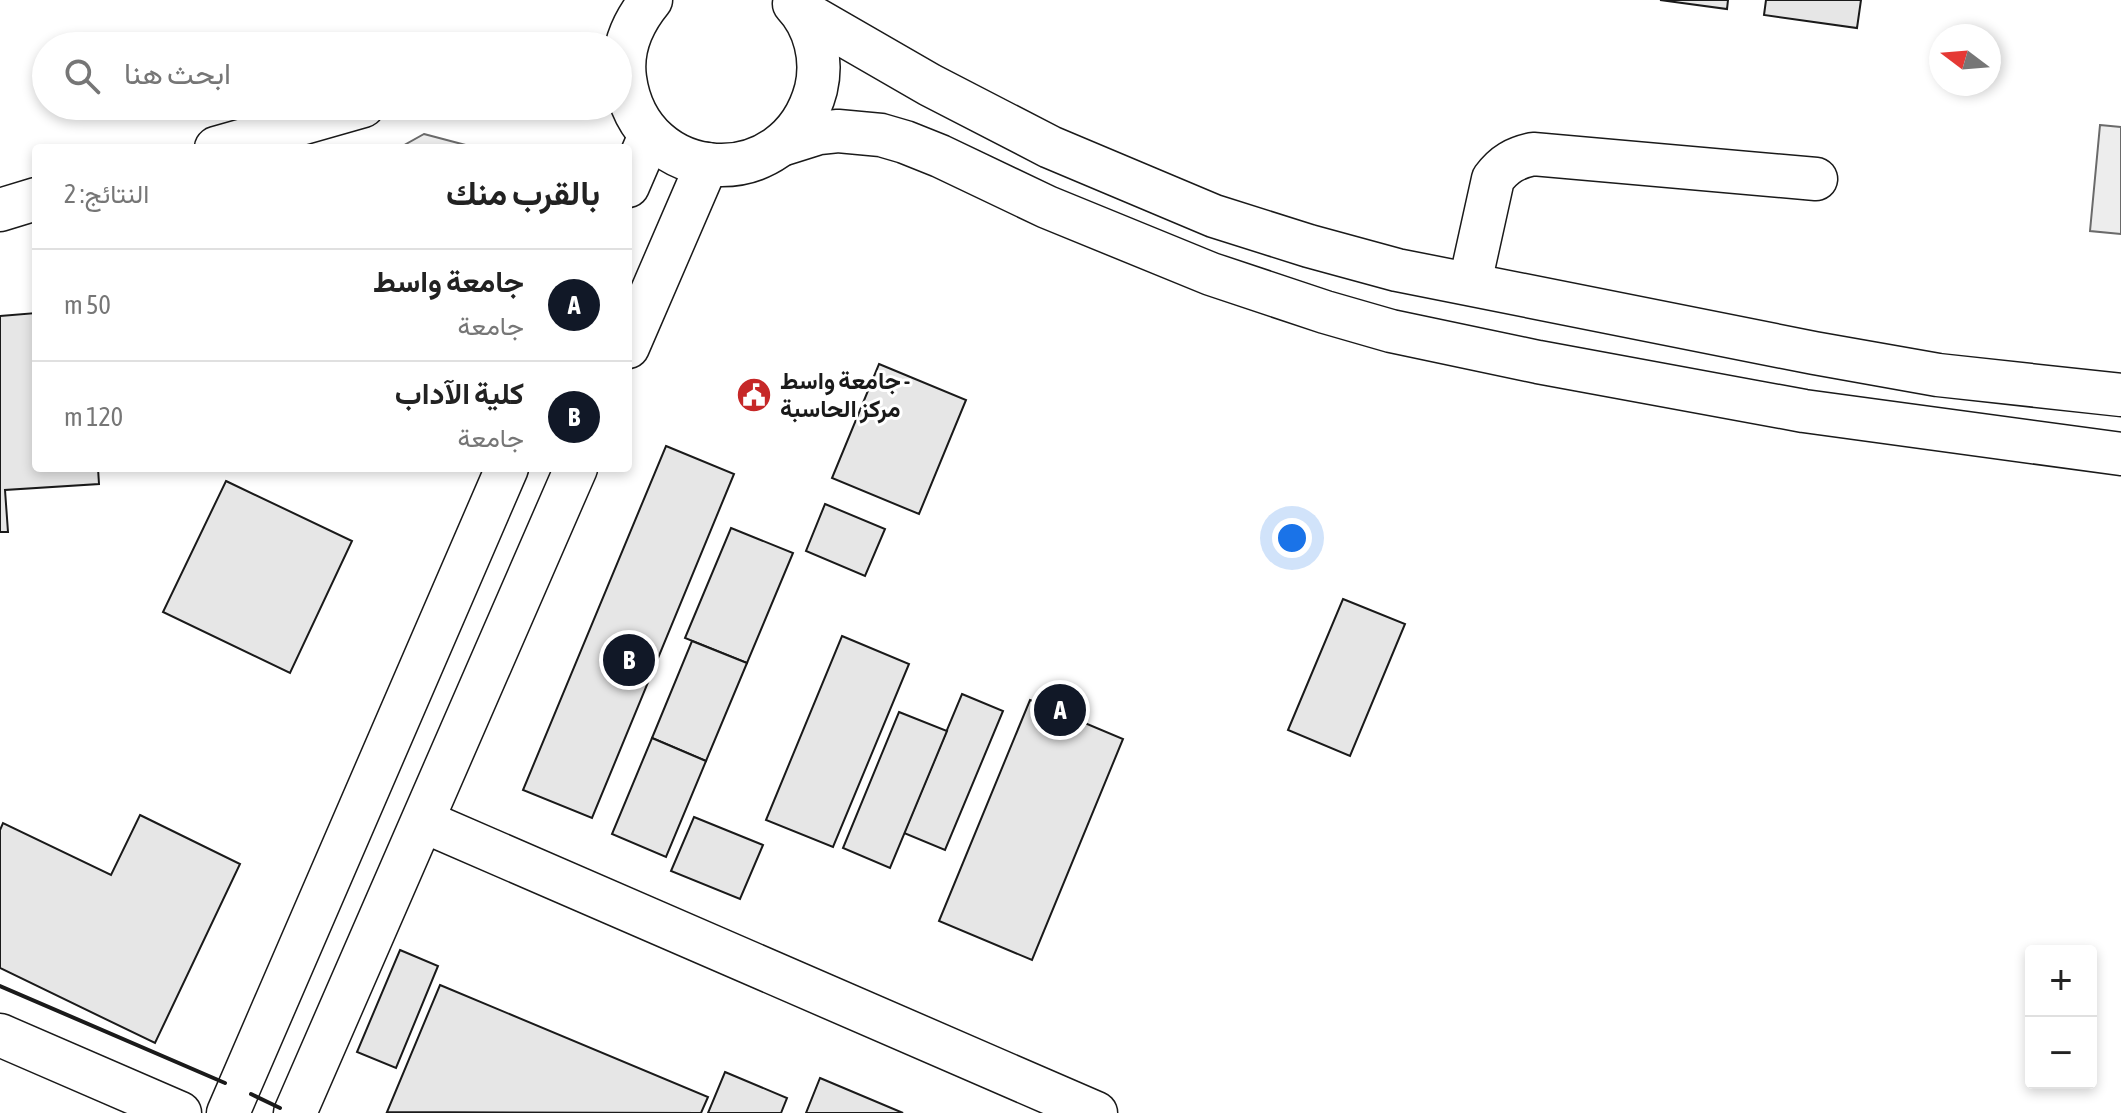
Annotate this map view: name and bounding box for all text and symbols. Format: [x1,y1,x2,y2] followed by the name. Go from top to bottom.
[1929,24,2001,96] north arrow
[32,32,632,120] search box
[60,54,104,98] icon: search
[124,56,231,90] text: ابحث هنا
[446,173,600,212] text: بالقرب منك
[64,179,149,209] text: النتائج: 2
[373,264,524,298] text: جامعة واسط
[64,290,111,320] text: 50 m
[568,290,580,320] text: A
[458,311,524,341] text: جامعة
[780,367,910,424] place label: جامعة واسط - مركز الحاسبة
[395,376,524,410] text: كلية الآداب
[735,376,773,414] public building icon: جامعة واسط - مركز الحاسبة
[64,402,123,432] text: 120 m
[568,402,580,432] text: B
[458,423,524,453] text: جامعة
[1272,518,1312,558] your location
[603,630,655,690] pin: B
[1034,680,1086,740] pin: A
[2025,945,2097,1089] map controls
[2025,945,2097,1017] button: +
[2025,1017,2097,1089] button: −

